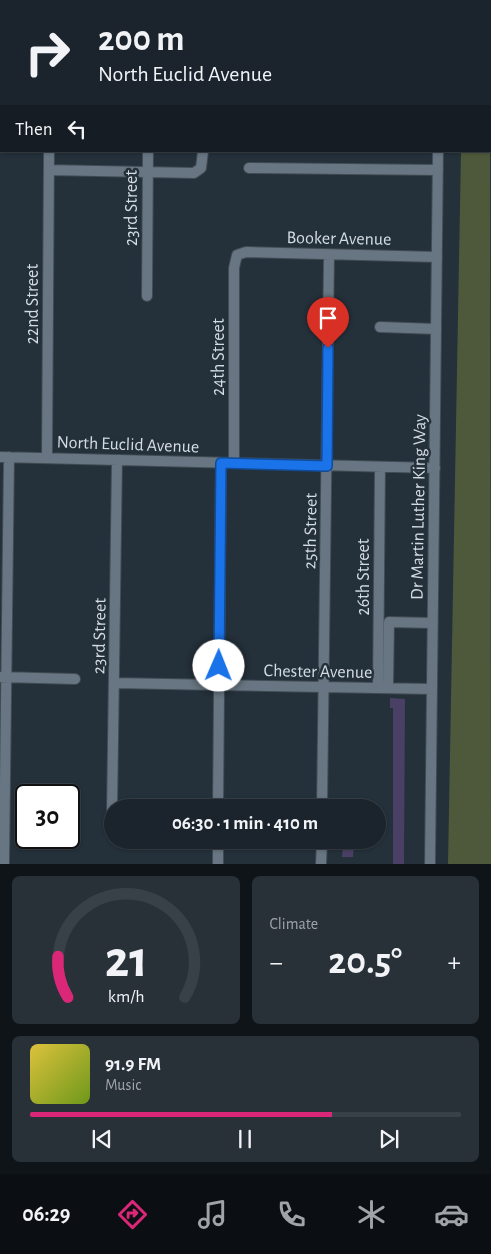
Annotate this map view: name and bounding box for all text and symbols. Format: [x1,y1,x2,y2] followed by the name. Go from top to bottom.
[15,20,80,85] icon: right
[98,22,185,57] text: 200 m
[98,63,272,85] text: North Euclid Avenue
[63,115,91,143] icon: left
[15,120,53,139] text: Then
[123,170,141,246] street label: 23rd Street
[287,229,391,249] street label: Booker Avenue
[24,264,42,344] street label: 22nd Street
[307,297,349,348] pin
[314,304,342,332] icon: arrive
[210,318,228,396] street label: 24th Street
[408,414,430,600] street label: Dr Martin Luther King Way
[56,434,199,456] street label: North Euclid Avenue
[301,493,321,569] street label: 25th Street
[355,538,373,616] street label: 26th Street
[90,598,110,674] street label: 23rd Street
[192,639,244,691] position arrow
[263,662,372,682] street label: Chester Avenue
[15,784,80,849] speed limit sign: 30
[172,814,318,833] text: 06:30 · 1 min · 410 m
[270,916,318,932] text: Climate
[104,934,147,986] text: 21
[328,943,402,981] text: 20.5°
[270,949,283,977] text: −
[448,949,461,977] text: +
[107,988,144,1006] text: km/h
[105,1055,161,1074] text: 91.9 FM
[105,1077,141,1093] text: Music
[88,1125,116,1153] icon: previous
[231,1125,259,1153] icon: pause
[375,1125,403,1153] icon: next
[115,1197,150,1232] icon: directions
[195,1197,230,1232] icon: music
[274,1197,309,1232] icon: phone
[354,1197,389,1232] icon: climate
[434,1197,469,1232] icon: car
[22,1203,70,1225] text: 06:29

